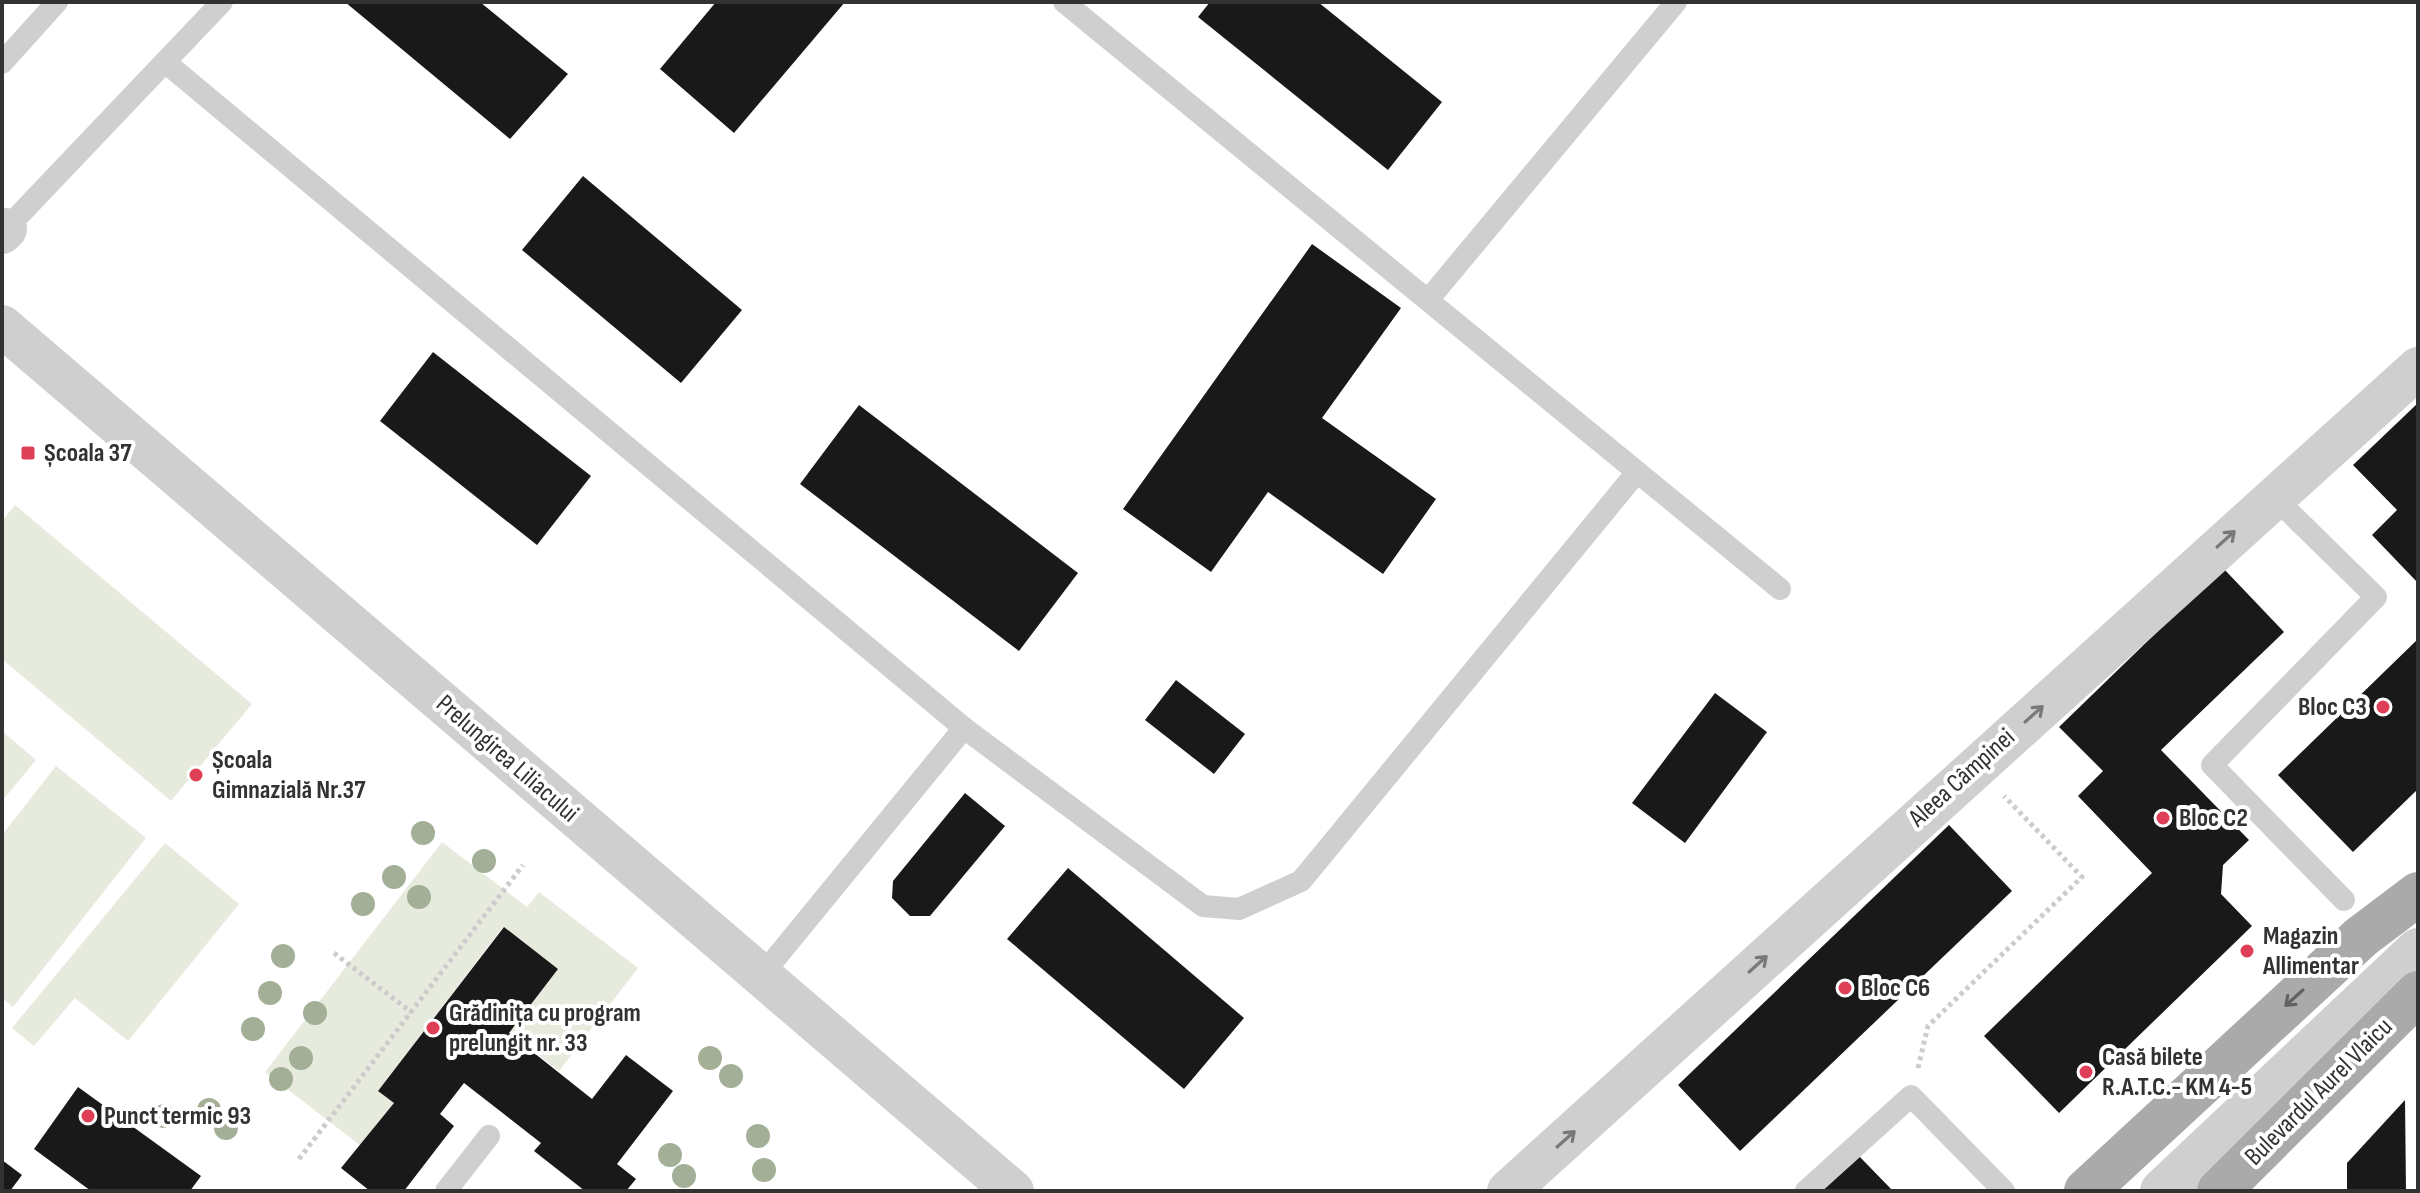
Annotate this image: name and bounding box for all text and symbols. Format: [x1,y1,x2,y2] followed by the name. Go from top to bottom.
[44,438,132,469] place label: Școala 37
[19,444,37,462] marker: Școala 37
[2216,529,2236,548] one-way arrow
[429,689,585,829] street label: Prelungirea Liliacului
[2298,692,2367,723] place label: Bloc C3
[2374,698,2392,716] marker: Bloc C3
[2023,705,2043,723] one-way arrow
[1902,722,2022,834] street label: Aleea Câmpinei
[212,745,366,806] place label: Școala Gimnazială Nr.37
[187,766,205,784] marker: Școala Gimnazială Nr.37
[2179,803,2248,834] place label: Bloc C2
[2154,809,2172,827] marker: Bloc C2
[2262,921,2359,982] place label: Magazin Allimentar
[2238,942,2256,960] marker: Magazin Allimentar
[1748,955,1768,973] one-way arrow
[1861,973,1930,1004] place label: Bloc C6
[1836,979,1854,997] marker: Bloc C6
[2285,989,2305,1007] one-way arrow
[449,998,641,1059] place label: Grădinița cu program prelungit nr. 33
[2239,1012,2399,1172] street label: Bulevardul Aurel Vlaicu
[424,1019,442,1037] marker: Grădinița cu program prelungit nr. 33
[2102,1042,2252,1103] place label: Casă bilete R.A.T.C.- KM 4-5
[2077,1063,2095,1081] marker: Casă bilete R.A.T.C.- KM 4-5
[104,1101,251,1132] place label: Punct termic 93
[79,1107,97,1125] marker: Punct termic 93
[1555,1130,1575,1148] one-way arrow

